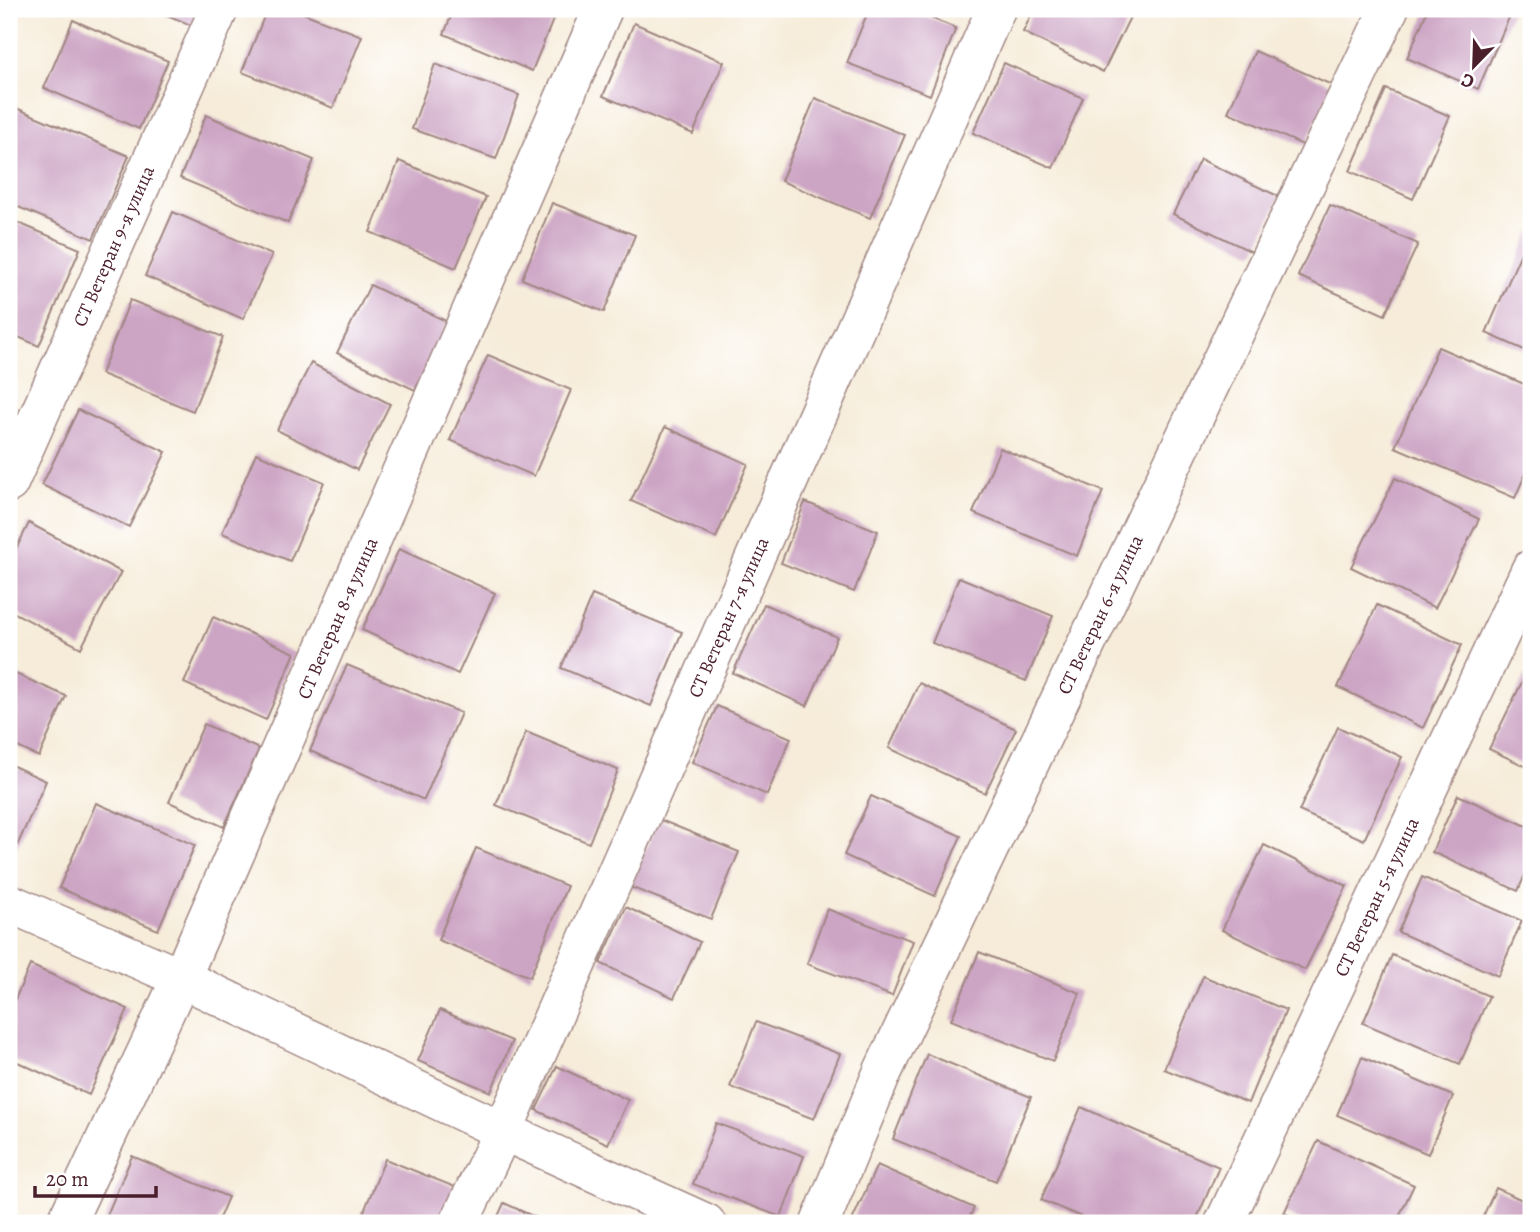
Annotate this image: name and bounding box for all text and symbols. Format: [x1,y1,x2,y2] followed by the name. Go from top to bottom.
[1438,32,1508,102] north arrow
[1457,66,1478,95] text: С
[67,161,161,331] street label: СТ Ветеран 9-я улица
[1051,530,1150,699] street label: СТ Ветеран 6-я улица
[291,533,384,703] street label: СТ Ветеран 8-я улица
[682,533,775,702] street label: СТ Ветеран 7-я улица
[1328,813,1426,981] street label: СТ Ветеран 5-я улица
[35,1155,156,1199] scale bar
[46,1165,89,1193] text: 20 m

